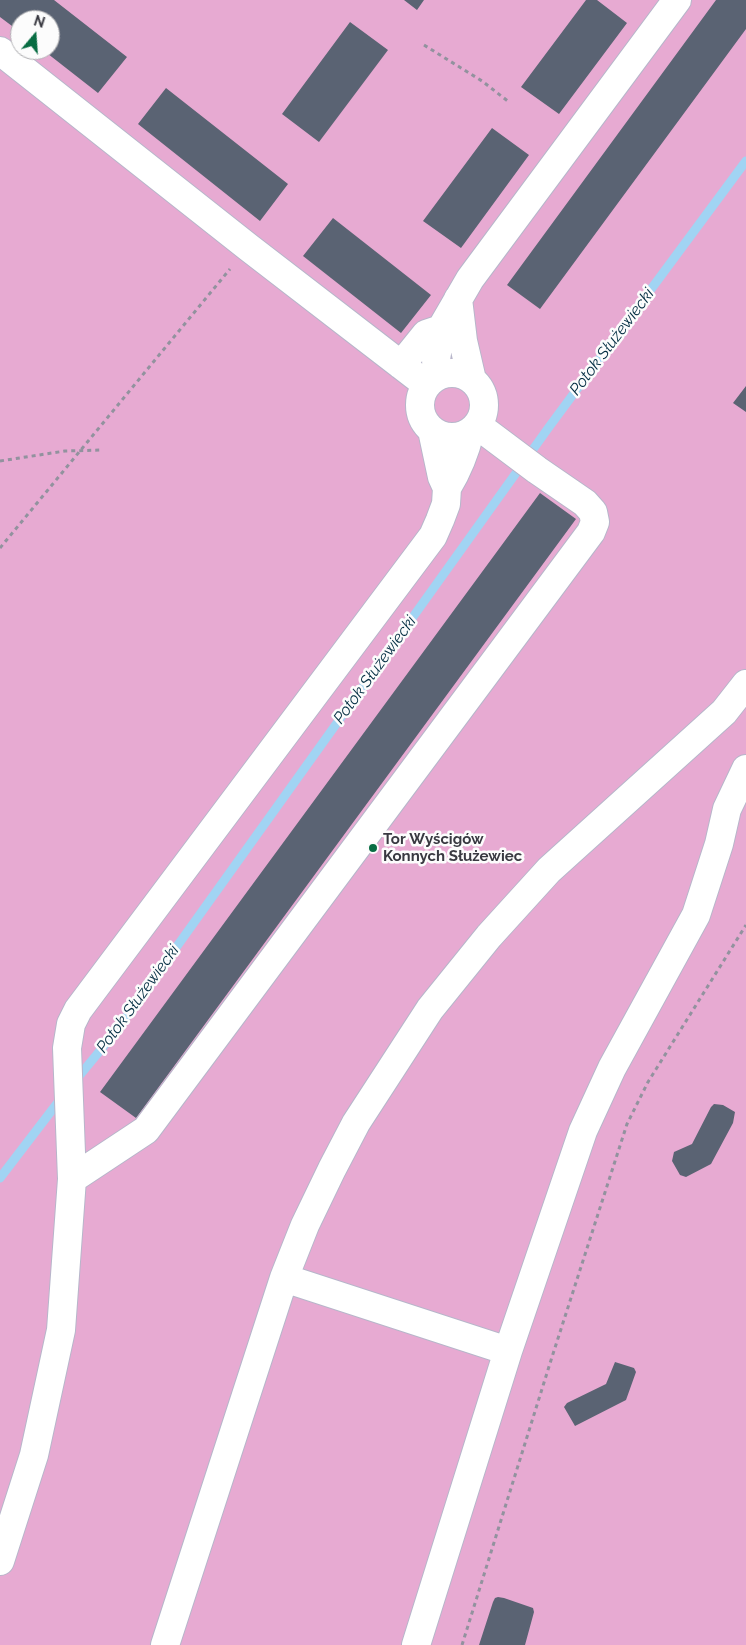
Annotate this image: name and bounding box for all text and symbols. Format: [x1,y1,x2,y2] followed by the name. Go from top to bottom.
[10,10,60,60] north arrow
[32,12,47,31] text: N
[566,285,658,399] water label: Potok Służewiecki
[330,612,420,728] water label: Potok Służewiecki
[383,830,522,865] place label: Tor Wyścigów Konnych Służewiec
[367,842,379,854] marker: Tor Wyścigów Konnych Służewiec
[93,941,183,1057] water label: Potok Służewiecki

